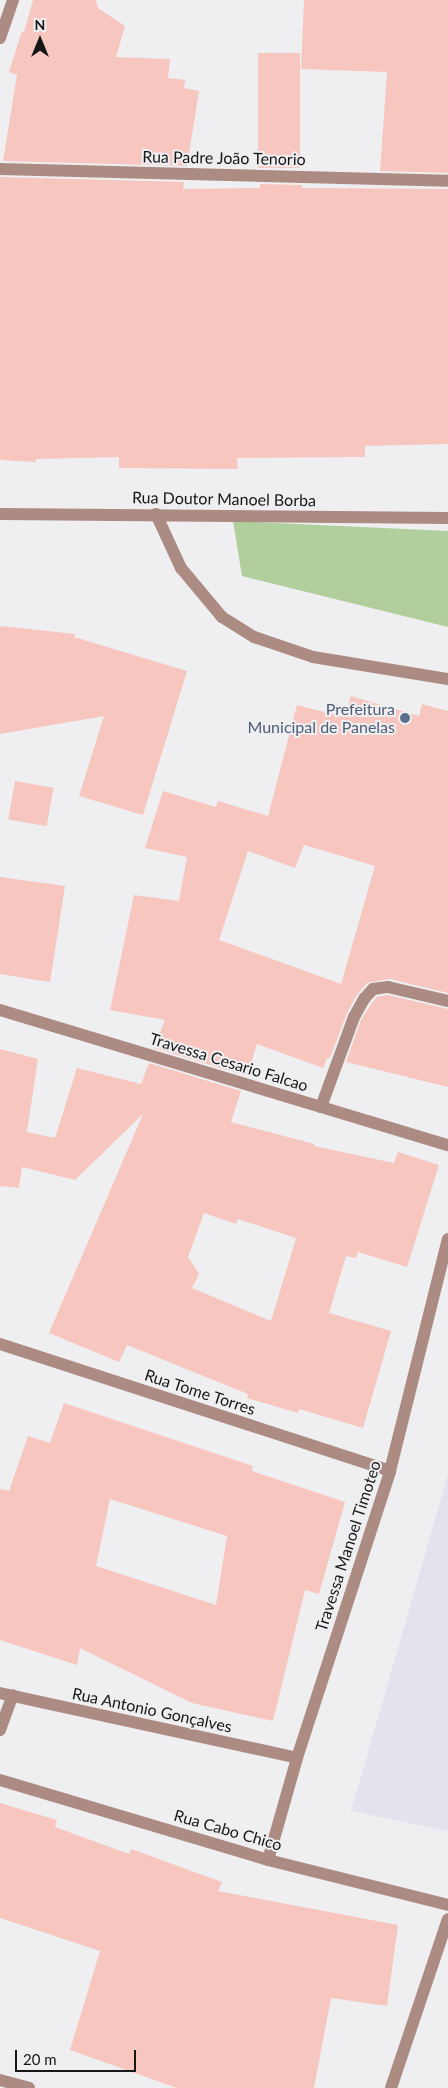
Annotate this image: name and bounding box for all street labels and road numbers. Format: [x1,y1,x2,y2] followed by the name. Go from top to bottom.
[142,147,306,169] street label: Rua Padre João Tenorio
[132,488,316,510] street label: Rua Doutor Manoel Borba
[148,1029,310,1095] street label: Travessa Cesario Falcao
[142,1365,258,1419] street label: Rua Tome Torres
[311,1458,385,1634] street label: Travessa Manoel Timoteo
[70,1684,234,1736] street label: Rua Antonio Gonçalves
[172,1805,284,1855] street label: Rua Cabo Chico

